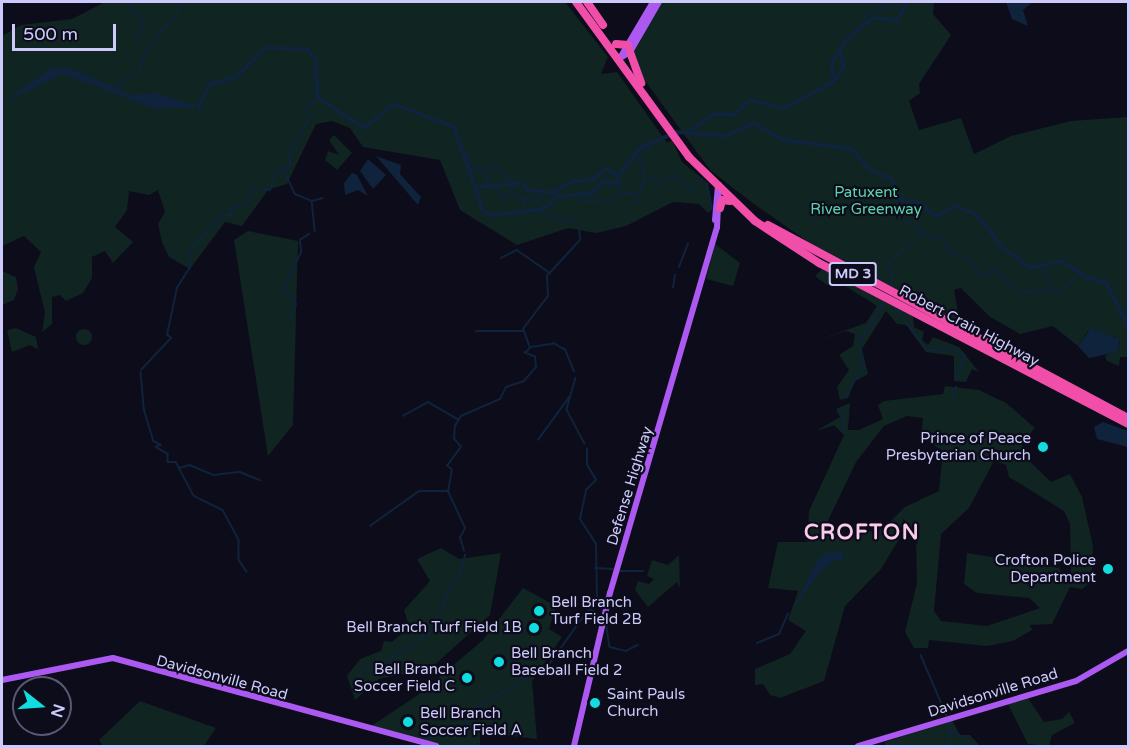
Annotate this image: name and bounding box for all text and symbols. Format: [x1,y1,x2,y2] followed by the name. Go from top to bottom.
[15,12,118,50] scale bar
[23,23,78,45] text: 500 m
[810,183,922,218] park label: Patuxent River Greenway
[828,263,878,285] road number: MD 3
[896,281,1042,371] street label: Robert Crain Highway
[603,424,657,548] street label: Defense Highway
[886,429,1031,464] place label: Prince of Peace Presbyterian Church
[1036,440,1050,454] marker: Prince of Peace Presbyterian Church
[804,520,920,546] district label: CROFTON
[995,551,1096,586] place label: Crofton Police Department
[1101,562,1115,576] marker: Crofton Police Department
[551,593,642,628] place label: Bell Branch Turf Field 2B
[532,604,546,618] marker: Bell Branch Turf Field 2B
[346,619,522,637] place label: Bell Branch Turf Field 1B
[527,621,541,635] marker: Bell Branch Turf Field 1B
[511,644,622,679] place label: Bell Branch Baseball Field 2
[154,652,290,704] street label: Davidsonville Road
[492,655,506,669] marker: Bell Branch Baseball Field 2
[354,660,455,695] place label: Bell Branch Soccer Field C
[926,665,1060,721] street label: Davidsonville Road
[460,671,474,685] marker: Bell Branch Soccer Field C
[12,676,72,736] north arrow
[607,685,685,720] place label: Saint Pauls Church
[588,696,602,710] marker: Saint Pauls Church
[46,702,69,720] text: N
[420,704,522,739] place label: Bell Branch Soccer Field A
[401,715,415,729] marker: Bell Branch Soccer Field A

